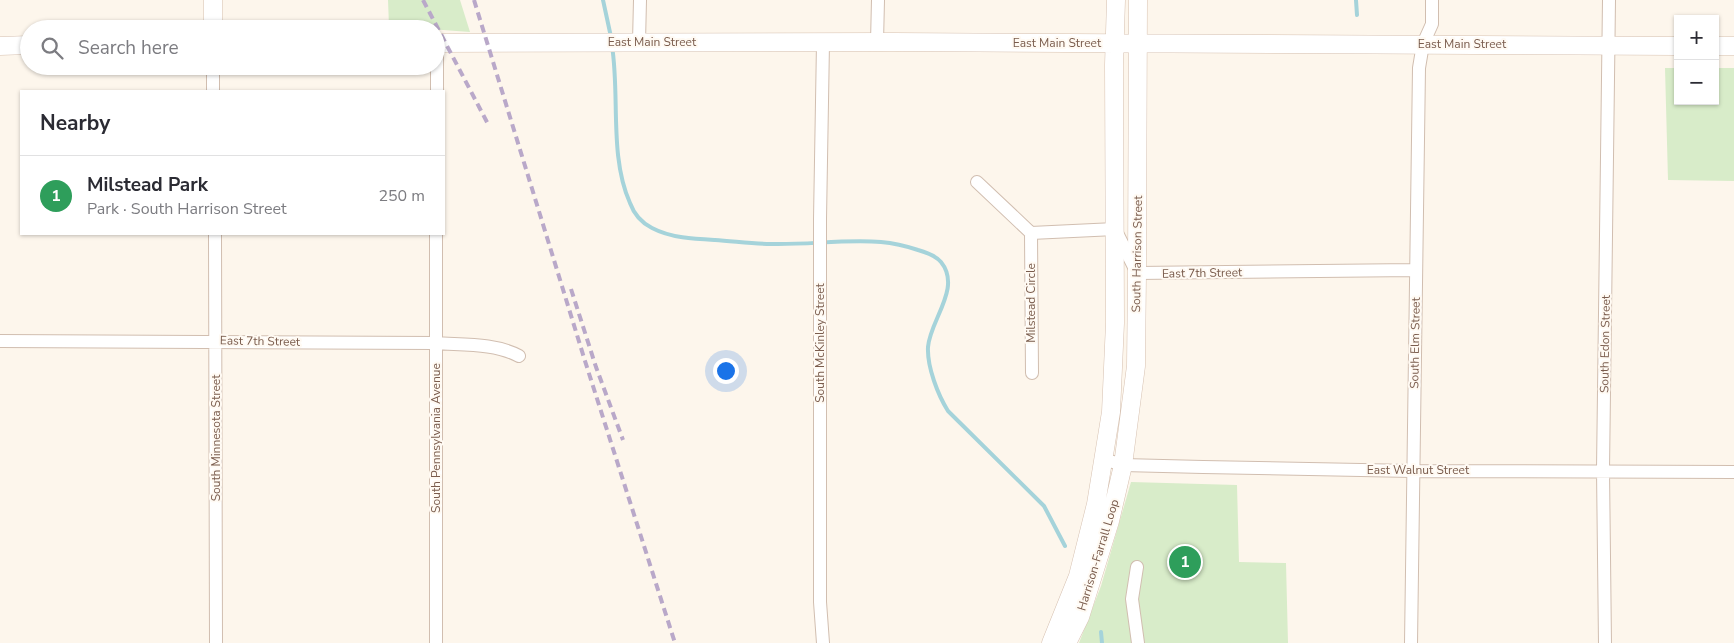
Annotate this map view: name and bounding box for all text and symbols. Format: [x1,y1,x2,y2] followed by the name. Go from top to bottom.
[1674,15,1719,105] map controls
[1674,15,1719,60] button: +
[20,20,445,75] search box
[38,34,66,62] icon: search
[608,34,697,50] street label: East Main Street
[78,35,179,61] text: Search here
[1013,35,1102,51] street label: East Main Street
[1418,36,1507,52] street label: East Main Street
[1674,60,1719,105] button: −
[40,109,110,137] text: Nearby
[87,172,208,198] text: Milstead Park
[51,185,61,207] text: 1
[378,185,425,207] text: 250 m
[1128,195,1146,313] street label: South Harrison Street
[87,198,287,220] text: Park · South Harrison Street
[1023,263,1039,343] street label: Milstead Circle
[1162,264,1243,282] street label: East 7th Street
[812,282,828,403] street label: South McKinley Street
[1596,294,1614,393] street label: South Edon Street
[1406,296,1424,389] street label: South Elm Street
[220,332,301,350] street label: East 7th Street
[713,358,739,384] your location
[428,363,444,513] street label: South Pennsylvania Avenue
[208,374,224,501] street label: South Minnesota Street
[1367,462,1470,478] street label: East Walnut Street
[1073,497,1123,613] street label: Harrison-Farrall Loop
[1169,543,1201,581] pin: 1

